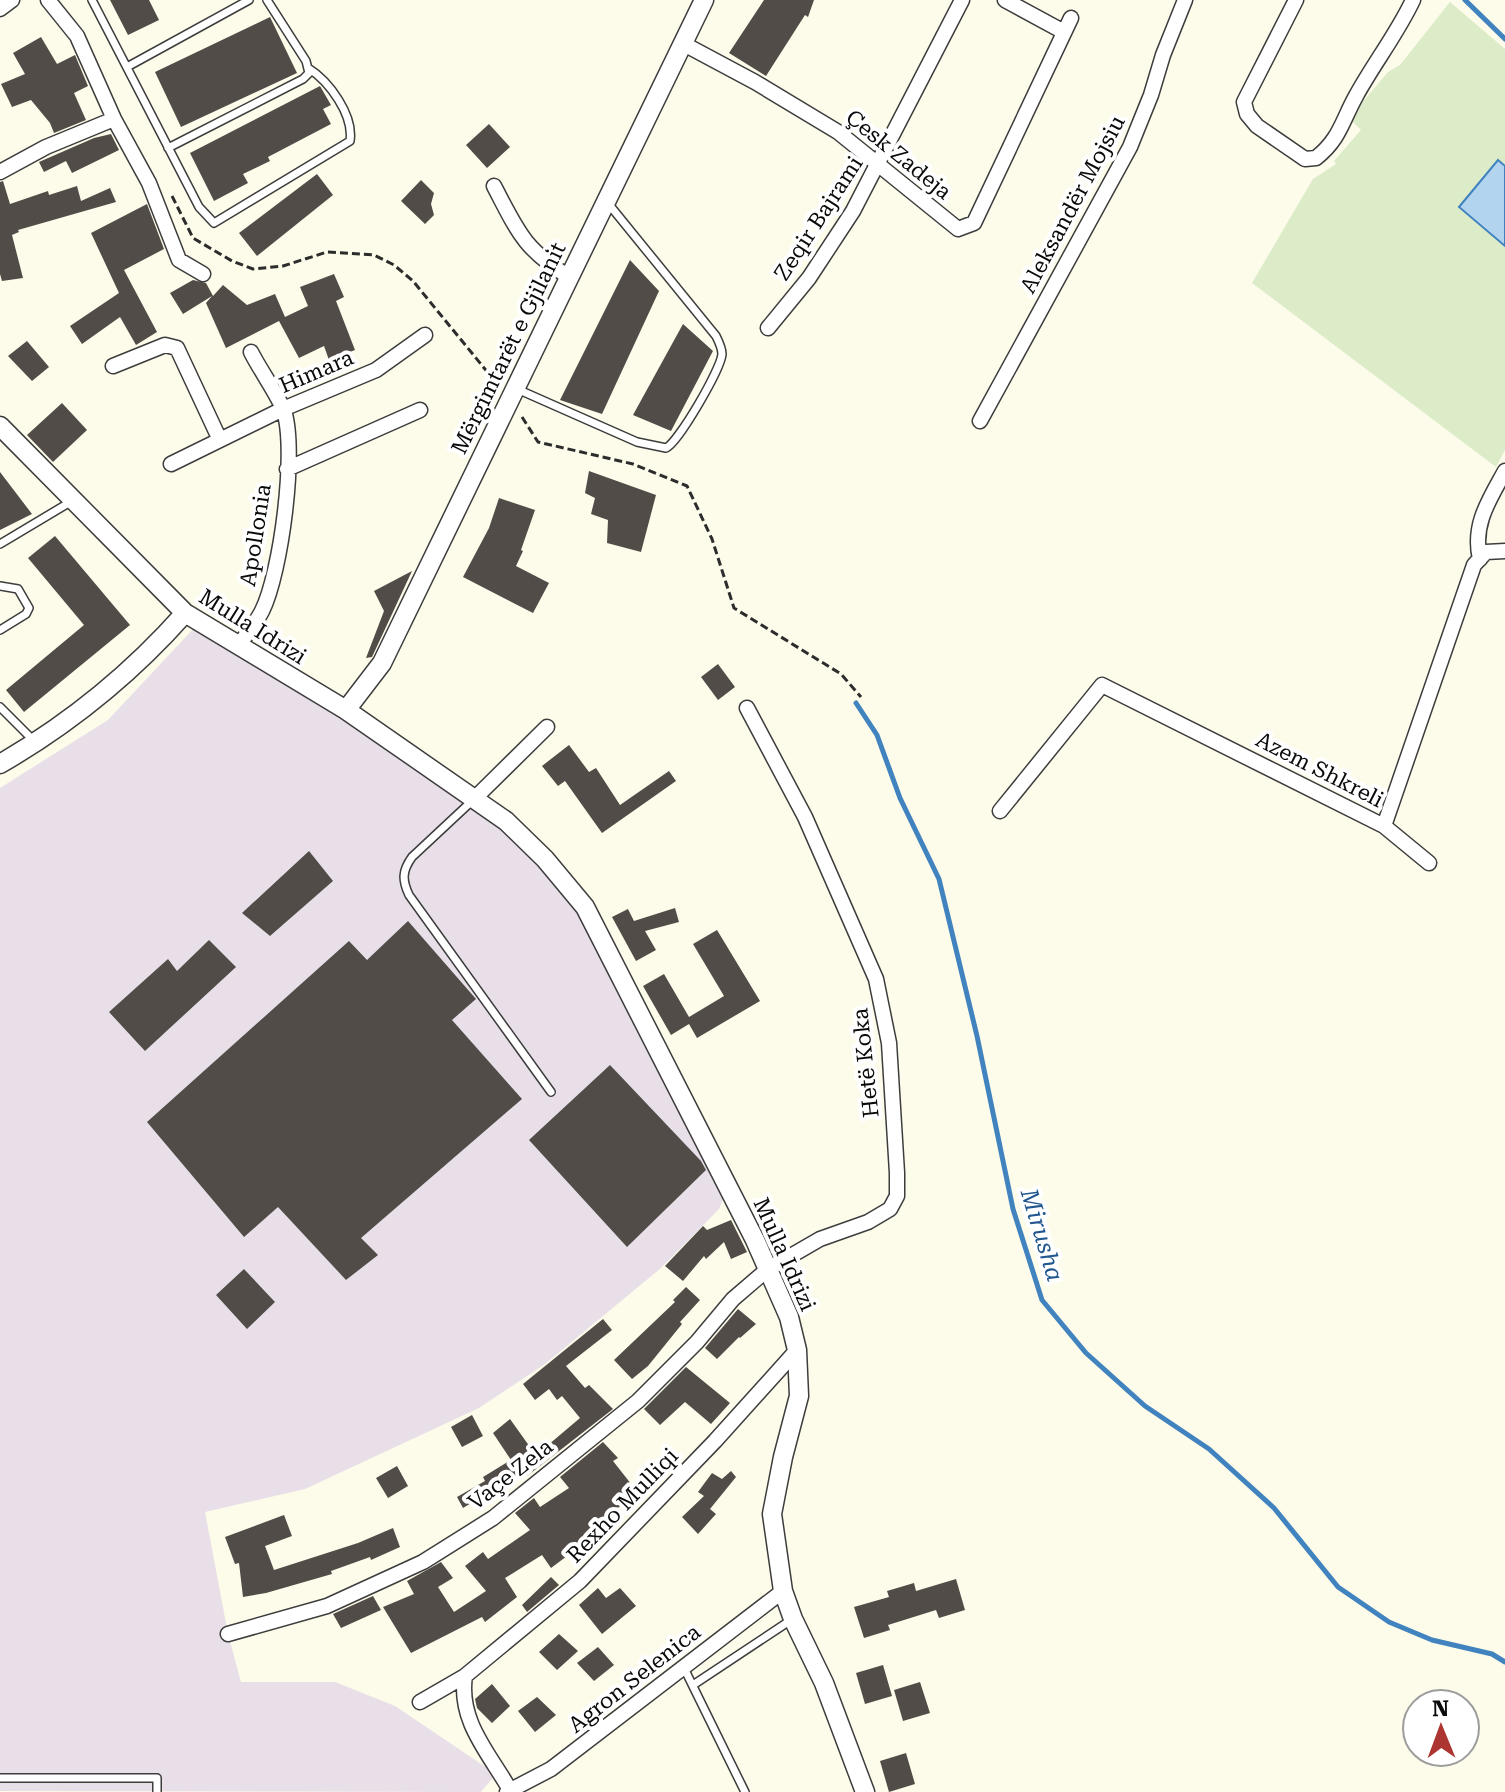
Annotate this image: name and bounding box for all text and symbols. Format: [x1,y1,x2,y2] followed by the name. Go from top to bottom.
[841,104,956,204] street label: Çesk Zadeja
[1015,111,1130,297] street label: Aleksandër Mojsiu
[769,152,868,285] street label: Zeqir Bajrami
[446,238,571,458] street label: Mërgimtarët e Gjilanit
[275,345,357,398] street label: Himara
[235,482,276,588] street label: Apollonia
[195,584,311,669] street label: Mulla Idrizi
[1252,727,1388,812] street label: Azem Shkreli
[847,1007,884,1119] street label: Hetë Koka
[1014,1184,1069,1285] water label: Mirusha
[748,1194,821,1315] street label: Mulla Idrizi
[463,1434,557,1515] street label: Vaçe Zela
[562,1443,683,1568] street label: Rexho Mulliqi
[563,1619,705,1738] street label: Agron Selenica
[1401,1688,1481,1768] north arrow
[1432,1696,1449,1721] text: N

